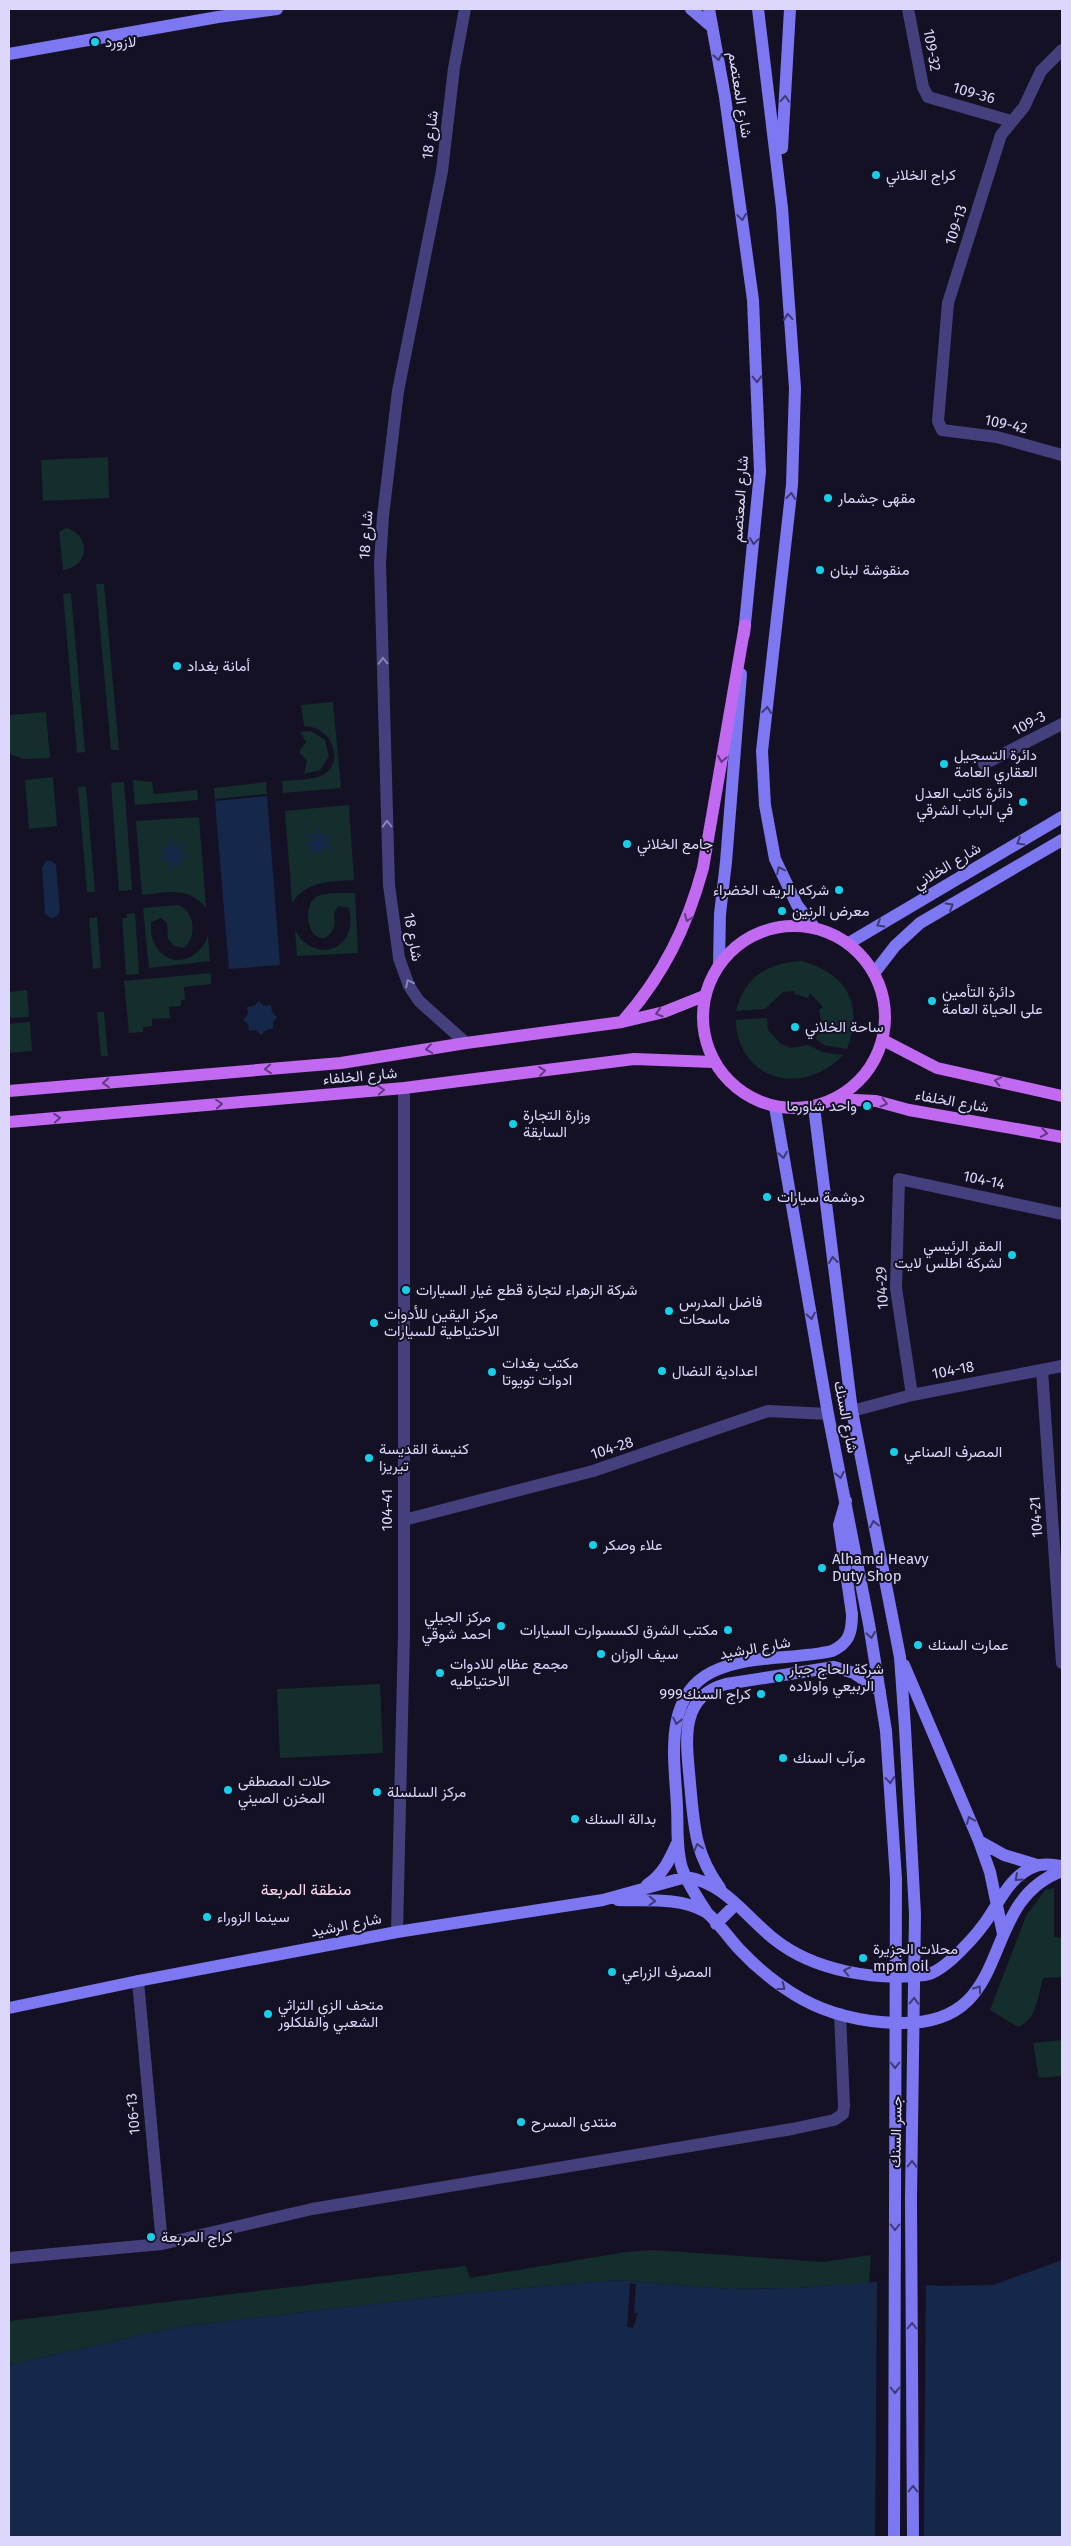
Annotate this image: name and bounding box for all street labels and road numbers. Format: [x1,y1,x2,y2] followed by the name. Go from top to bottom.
[919,28,945,72] street label: 109-32
[722,51,756,140] street label: شارع المعتصم
[951,78,997,108] street label: 109-36
[418,109,444,161] street label: شارع 18
[941,202,971,248] street label: 109-13
[983,411,1029,437] street label: 109-42
[728,455,754,543] street label: شارع المعتصم
[355,510,379,560] street label: شارع 18
[1009,707,1049,739] street label: 109-3
[910,839,986,897] street label: شارع الخلاني
[398,911,426,963] street label: شارع 18
[322,1064,398,1090] street label: شارع الخلفاء
[913,1086,990,1118] street label: شارع الخلفاء
[961,1167,1007,1193] street label: 104-14
[872,1266,892,1310] street label: 104-29
[930,1357,976,1383] street label: 104-18
[828,1379,862,1455] street label: شارع السنك
[588,1433,636,1463] street label: 104-28
[378,1489,396,1531] street label: 104-41
[1026,1496,1046,1538] street label: 104-21
[718,1633,792,1665] street label: شارع الرشيد
[309,1909,384,1943] street label: شارع الرشيد
[122,2092,144,2136] street label: 106-13
[886,2096,906,2168] street label: جسر السنك

